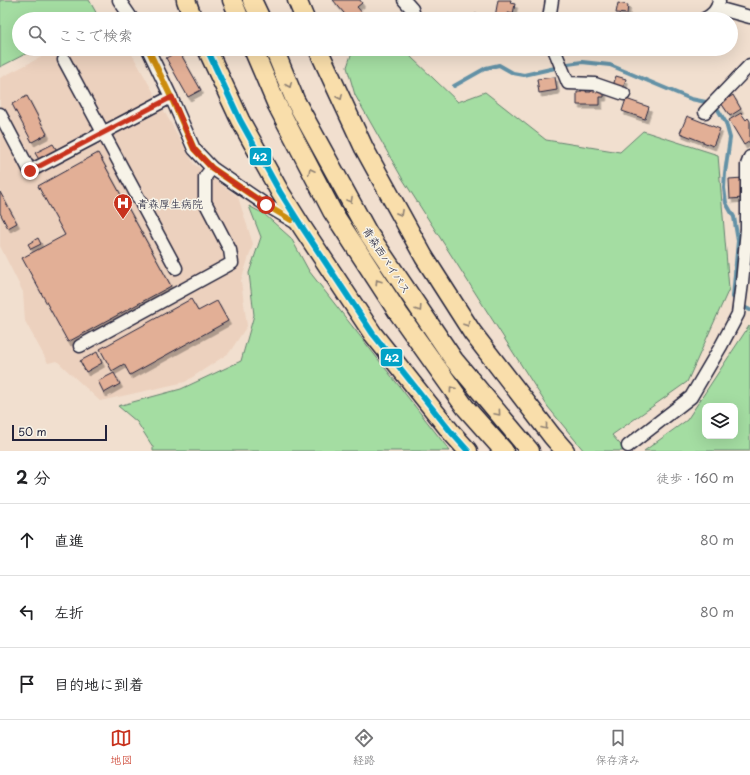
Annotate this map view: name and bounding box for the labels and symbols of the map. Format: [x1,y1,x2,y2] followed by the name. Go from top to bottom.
[284,80,292,88] one-way arrow
[335,93,343,101] one-way arrow
[249,147,272,166] line badge: 42
[253,148,268,165] text: 42
[21,162,39,180] route end
[308,168,316,175] one-way arrow
[112,192,134,220] hospital icon: 青森厚生病院
[137,195,203,212] place label: 青森厚生病院
[345,195,352,203] one-way arrow
[257,196,275,214] route start
[395,208,402,216] one-way arrow
[359,223,415,297] street label: 青森西バイパス
[375,279,383,286] one-way arrow
[414,305,421,312] one-way arrow
[462,320,469,327] one-way arrow
[380,348,403,367] line badge: 42
[385,349,400,366] text: 42
[449,386,457,393] one-way arrow
[493,408,500,415] one-way arrow
[12,423,107,442] scale bar
[541,423,548,430] one-way arrow

